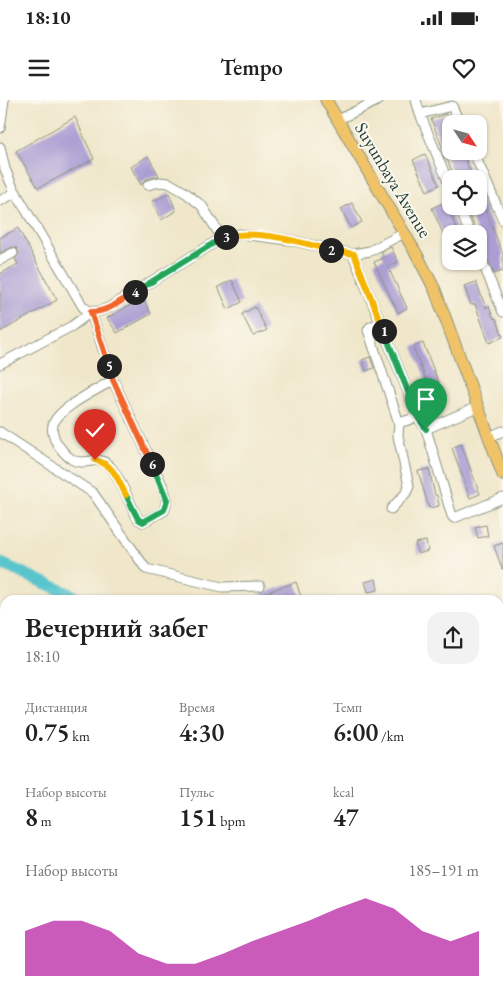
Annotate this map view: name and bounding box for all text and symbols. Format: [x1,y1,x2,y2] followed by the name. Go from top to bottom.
[25,5,71,30] text: 18:10
[220,53,283,82] text: Tempo
[25,54,53,82] icon: menu
[450,54,478,82] icon: heart
[442,115,488,160] north arrow
[442,115,487,270] map controls
[350,118,437,242] street label: Suyunbaya Avenue
[442,170,487,215] button: locate
[214,224,238,250] pin: 3
[442,225,487,270] button: layers
[223,228,230,246] text: 3
[318,238,344,262] pin: 2
[328,241,335,259] text: 2
[122,280,148,304] pin: 4
[132,283,139,301] text: 4
[372,318,396,344] pin: 1
[381,322,388,340] text: 1
[96,354,122,378] pin: 5
[106,357,113,375] text: 5
[405,378,447,429] pin
[412,385,440,413] icon: arrive
[74,409,116,460] pin
[81,416,109,444] icon: check
[140,452,164,476] pin: 6
[149,455,156,473] text: 6
[25,609,208,645] text: Вечерний забег
[427,612,479,664] button: share
[25,646,60,667] text: 18:10
[25,698,87,716] text: Дистанция
[179,698,215,716] text: Время
[333,698,362,716] text: Темп
[25,716,70,748] text: 0.75
[179,716,224,748] text: 4:30
[333,716,378,748] text: 6:00
[70,727,90,745] text: km
[378,727,404,745] text: /km
[25,783,106,801] text: Набор высоты
[179,783,214,801] text: Пульс
[333,783,354,801] text: kcal
[25,801,38,833] text: 8
[179,801,217,833] text: 151
[333,801,359,833] text: 47
[38,812,52,830] text: m
[217,812,246,830] text: bpm
[25,860,118,881] text: Набор высоты
[408,860,479,881] text: 185–191 m

